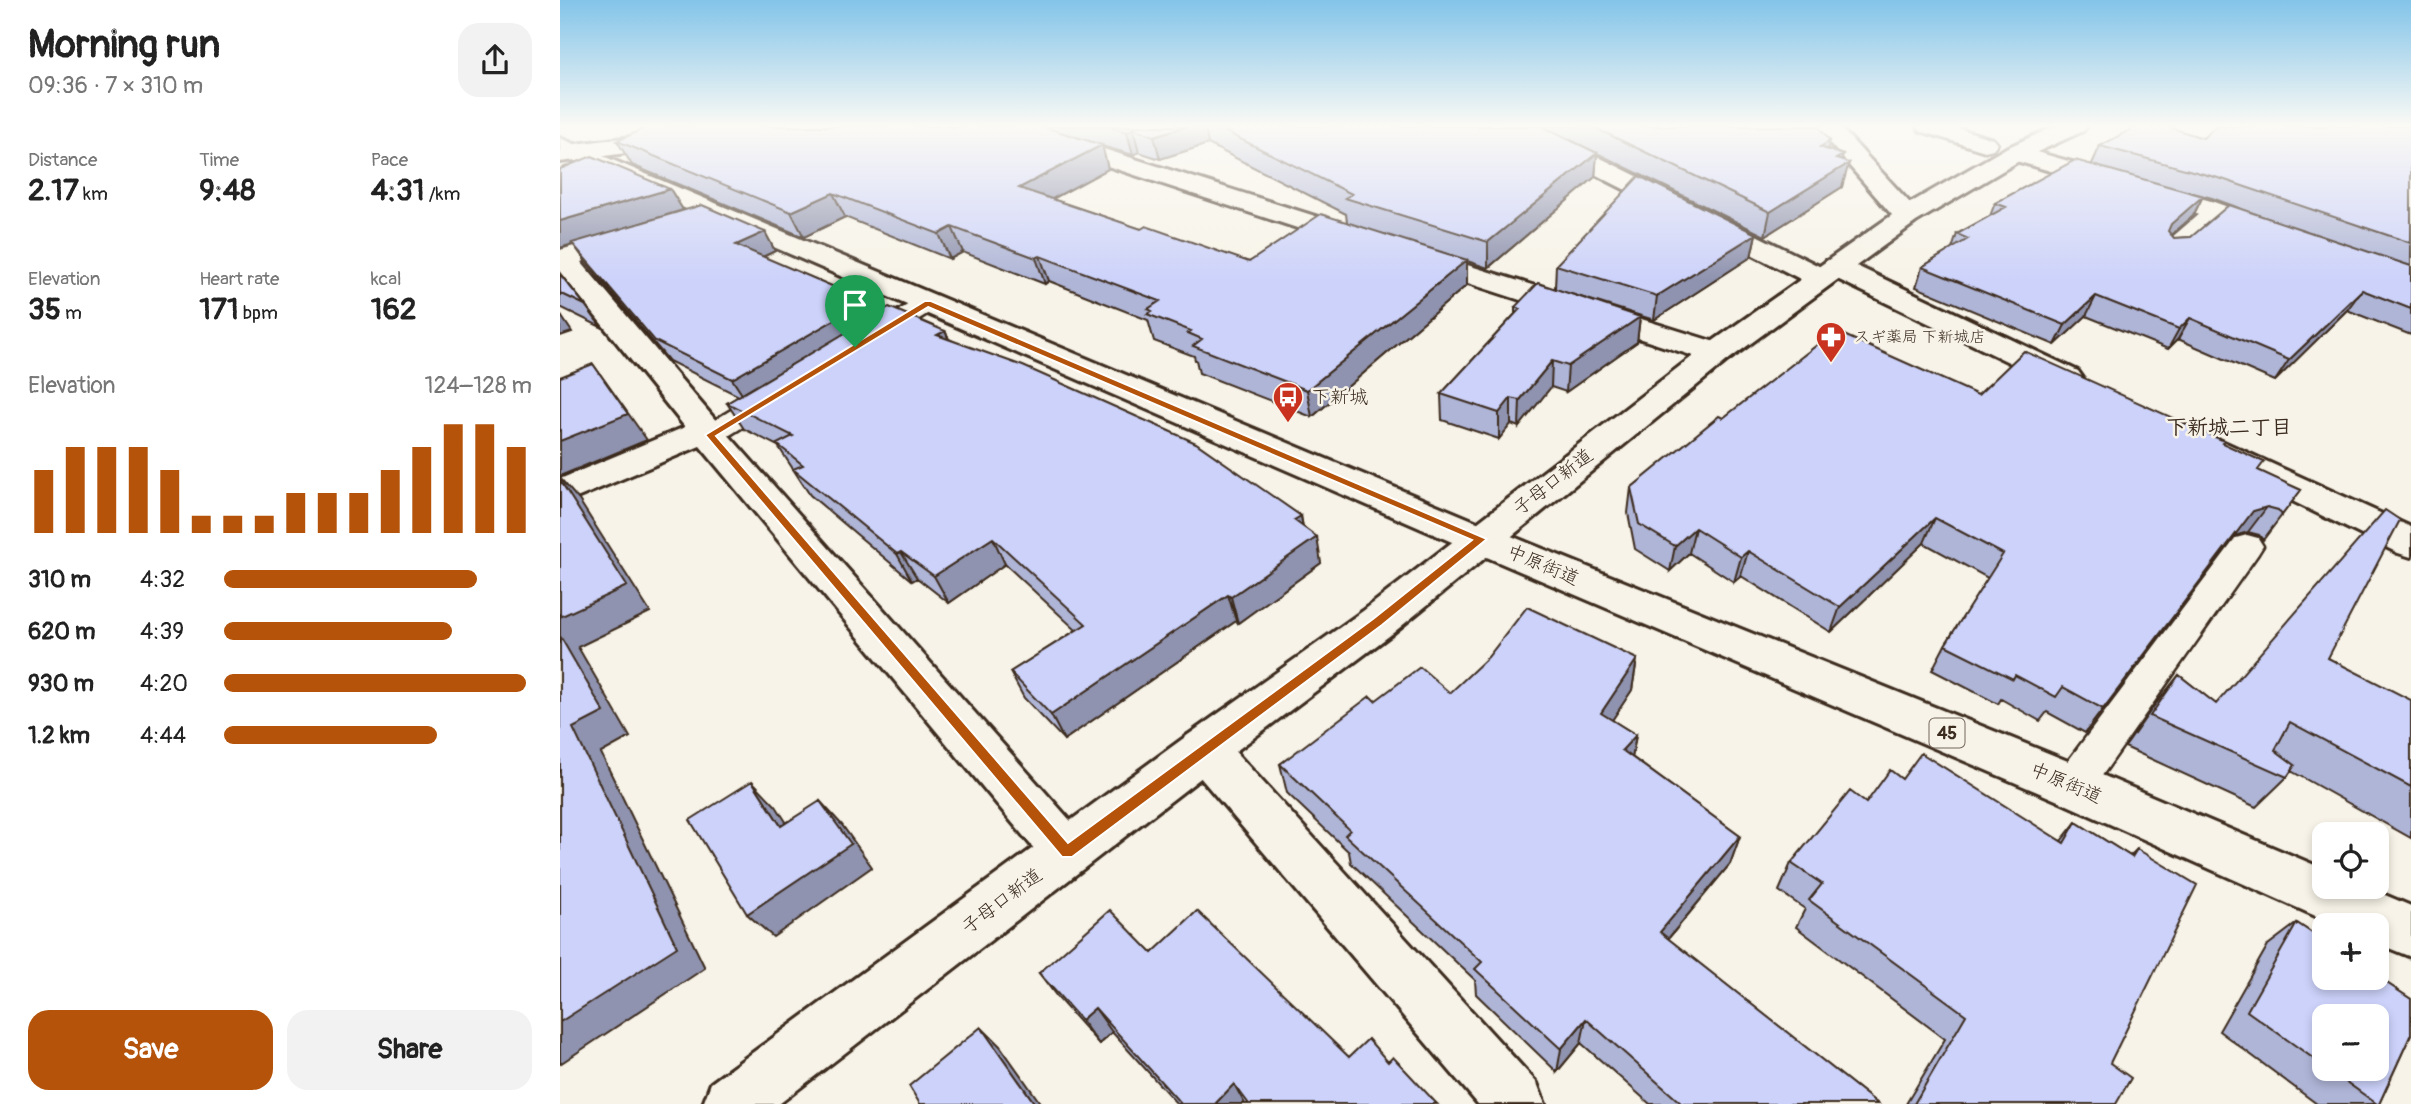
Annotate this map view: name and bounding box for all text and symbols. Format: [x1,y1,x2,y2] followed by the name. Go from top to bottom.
[28,21,220,69] text: Morning run
[458,23,532,97] button: share
[28,71,203,100] text: 09:36 · 7 × 310 m
[28,148,97,172] text: Distance
[199,148,239,172] text: Time
[371,148,408,172] text: Pace
[28,172,79,209] text: 2.17
[199,172,255,209] text: 9:48
[371,172,425,209] text: 4:31
[79,182,108,206] text: km
[425,182,460,206] text: /km
[28,267,100,291] text: Elevation
[199,267,279,291] text: Heart rate
[371,267,402,291] text: kcal
[825,275,885,347] pin
[836,286,874,324] icon: arrive
[28,291,61,328] text: 35
[199,291,239,328] text: 171
[371,291,417,328] text: 162
[61,301,82,325] text: m
[239,301,278,325] text: bpm
[1814,320,1848,364] pharmacy icon: スギ薬局 下新城店
[1854,327,1985,347] place label: スギ薬局 下新城店
[28,371,116,400] text: Elevation
[424,371,532,400] text: 124–128 m
[1271,380,1305,424] bus stop icon: 下新城
[1311,385,1368,409] place label: 下新城
[2166,414,2292,441] district label: 下新城二丁目
[1508,443,1598,521] street label: 子母口新道
[1503,539,1583,591] street label: 中原街道
[28,565,91,594] text: 310 m
[140,565,185,594] text: 4:32
[28,617,95,646] text: 620 m
[140,617,184,646] text: 4:39
[28,669,94,698] text: 930 m
[140,669,188,698] text: 4:20
[1930,718,1964,748] road number: 45
[28,721,90,750] text: 1.2 km
[140,721,186,750] text: 4:44
[2026,757,2106,809] street label: 中原街道
[2312,822,2389,1081] map controls
[2312,822,2389,899] button: locate
[957,863,1047,939] street label: 子母口新道
[2312,913,2389,990] button: +
[2312,1004,2389,1081] button: −
[28,1010,273,1090] button: Save
[287,1010,532,1090] button: Share

